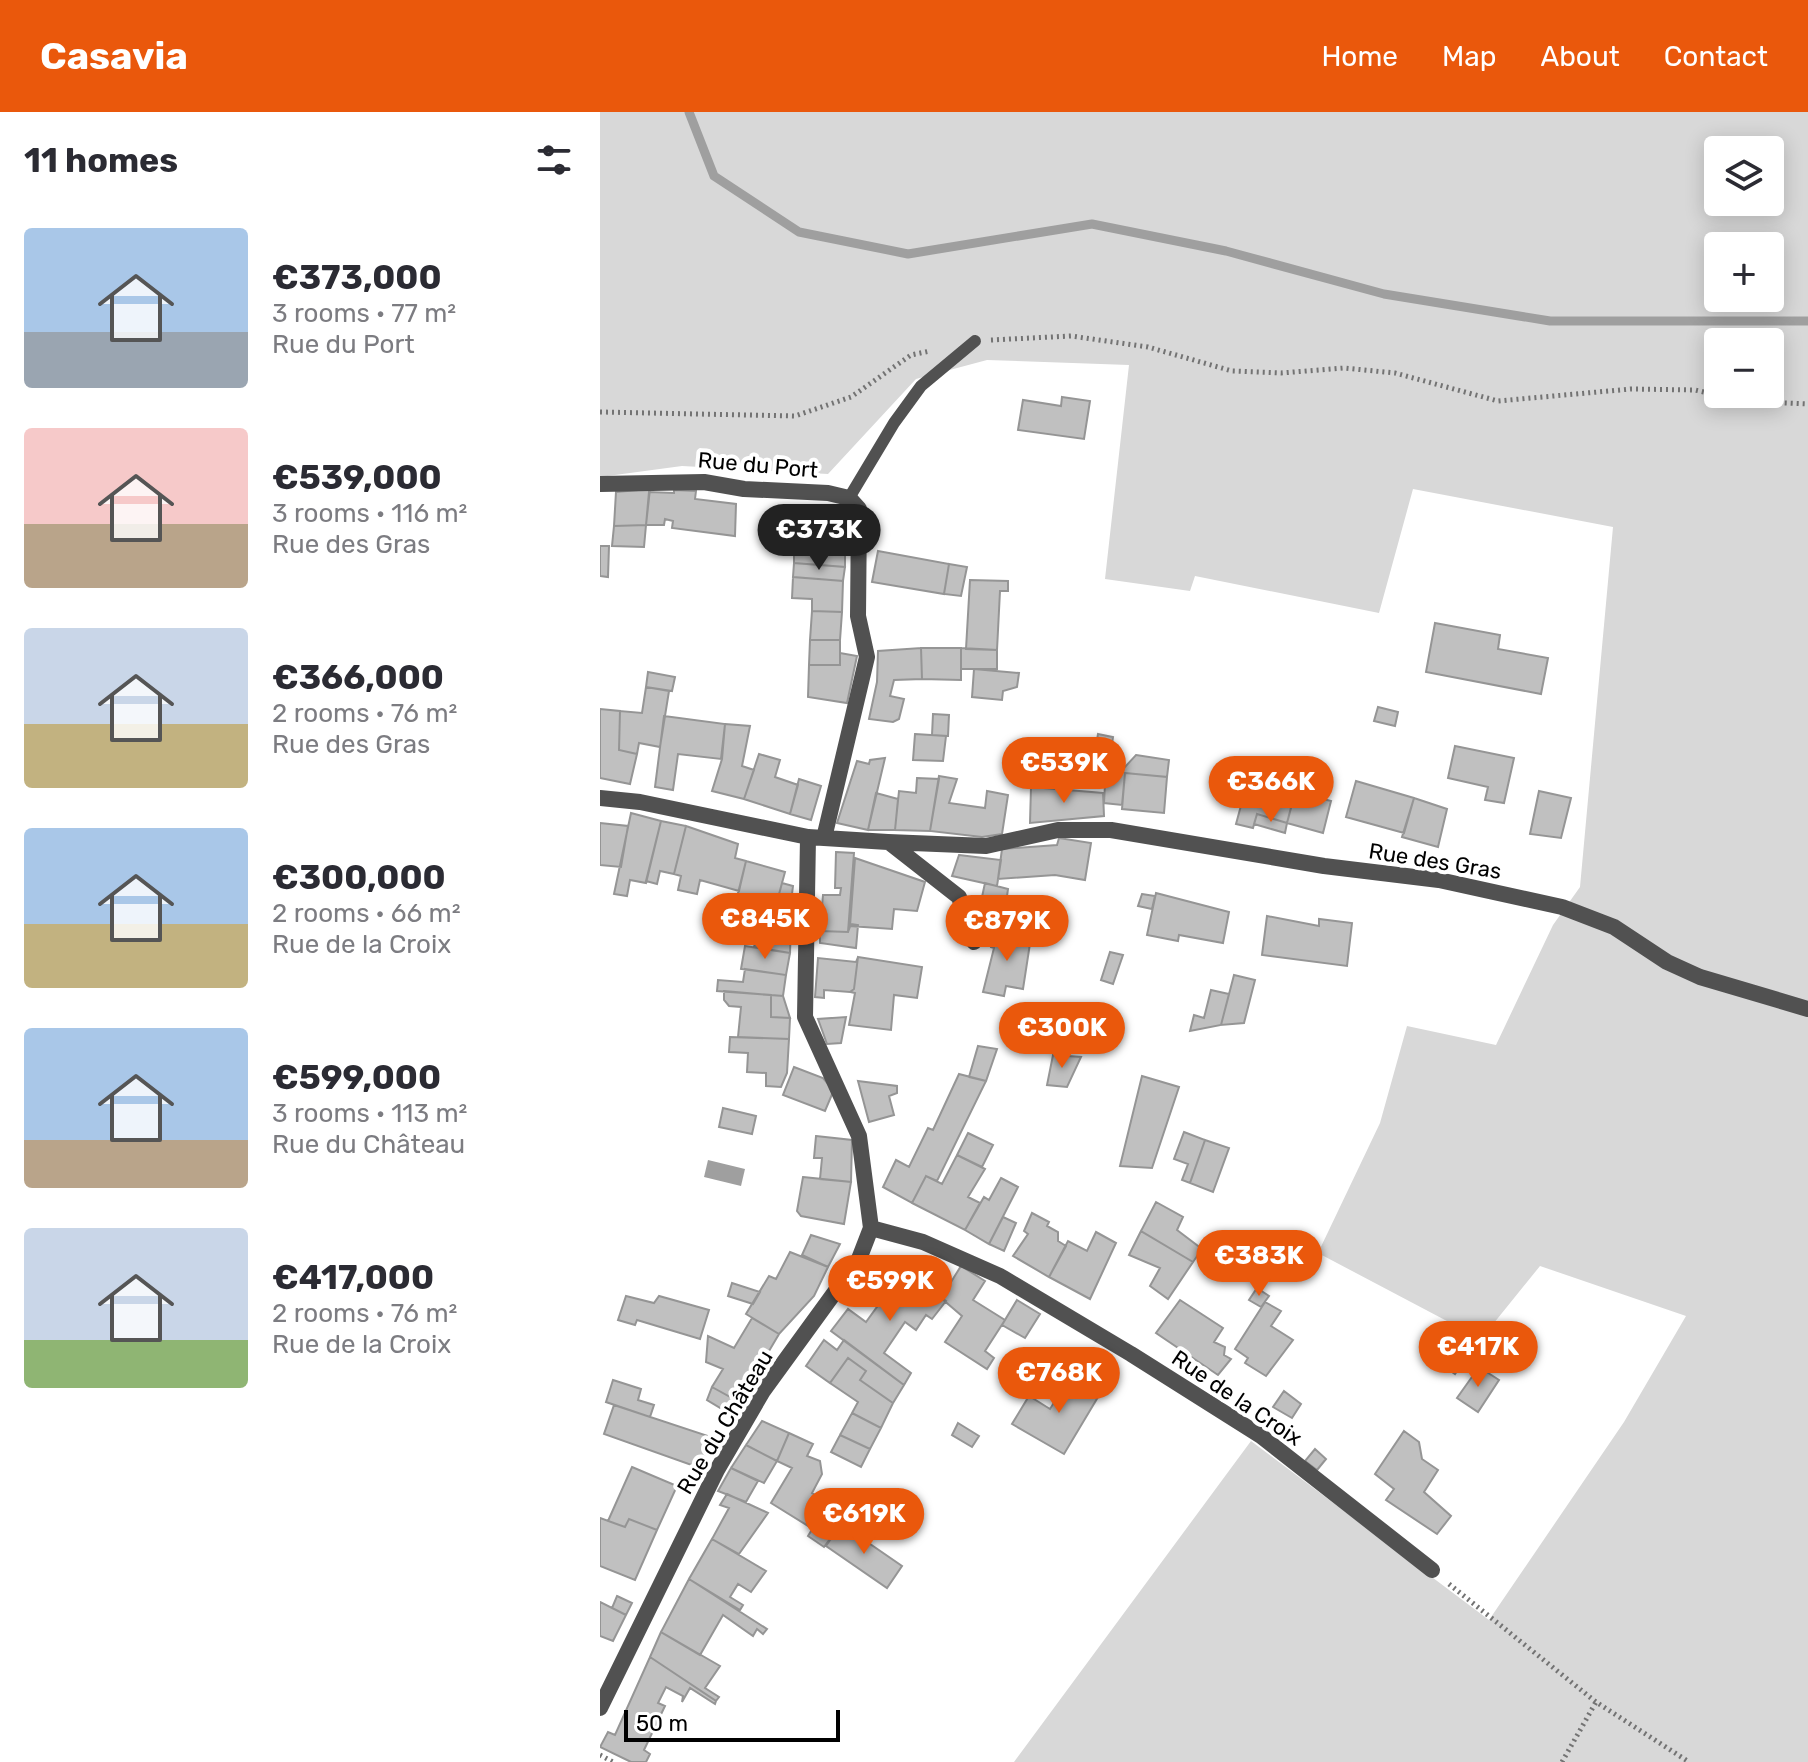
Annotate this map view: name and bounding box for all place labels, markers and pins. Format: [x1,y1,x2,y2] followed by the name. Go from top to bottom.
[763,504,875,572] pin: €373K
[1008,737,1120,805] pin: €539K
[1215,756,1327,824] pin: €366K
[709,893,821,961] pin: €845K
[951,895,1063,963] pin: €879K
[1006,1002,1118,1070] pin: €300K
[1203,1230,1315,1298] pin: €383K
[834,1255,946,1323] pin: €599K
[1422,1321,1534,1389] pin: €417K
[1003,1347,1115,1415] pin: €768K
[808,1488,920,1556] pin: €619K

